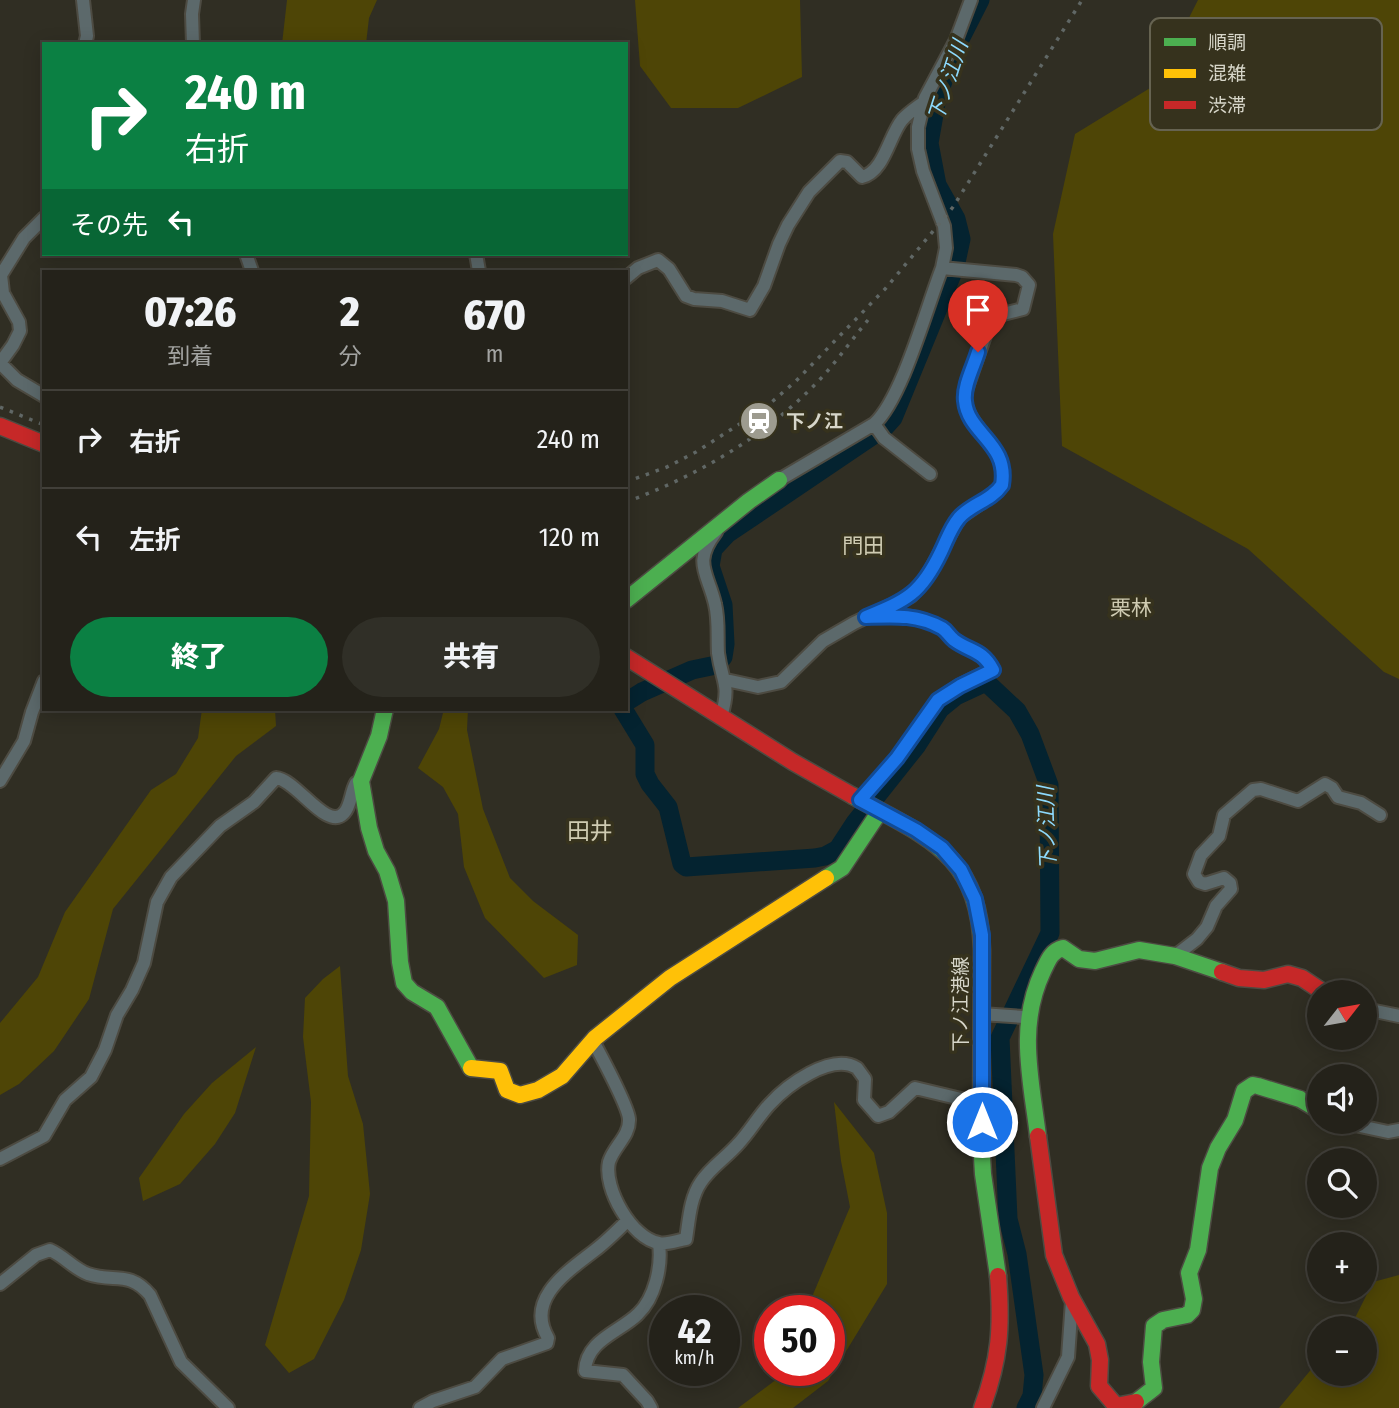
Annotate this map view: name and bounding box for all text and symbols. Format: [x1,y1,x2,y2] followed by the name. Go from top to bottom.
[1150,18,1382,130] legend
[1208,31,1246,54] text: 順調
[923,35,974,125] water label: 下ノ江川
[1208,62,1246,85] text: 混雑
[185,63,306,122] text: 240 m
[70,70,161,161] icon: right
[1208,94,1246,117] text: 渋滞
[185,130,249,168] text: 右折
[162,203,200,241] icon: left
[70,210,148,241] text: その先
[948,280,1008,352] pin
[144,287,236,337] text: 07:26
[340,287,360,337] text: 2
[463,290,526,340] text: 670
[959,291,997,329] icon: arrive
[486,340,504,368] text: m
[167,342,213,370] text: 到着
[338,342,361,370] text: 分
[738,400,780,442] station icon: 下ノ江
[786,410,843,433] place label: 下ノ江
[70,420,108,458] icon: right
[537,424,600,455] text: 240 m
[129,427,181,458] text: 右折
[70,518,108,556] icon: left
[539,522,600,553] text: 120 m
[129,525,181,556] text: 左折
[842,533,884,559] district label: 門田
[1110,595,1152,621] district label: 栗林
[70,617,328,697] button: 終了
[342,617,600,697] button: 共有
[1032,784,1061,870] water label: 下ノ江川
[567,817,613,845] district label: 田井
[949,956,972,1052] street label: 下ノ江港線
[1307,980,1377,1050] north arrow
[1307,980,1377,1386] map controls
[1307,1064,1377,1134] button: sound
[945,1085,1019,1159] position arrow
[1307,1148,1377,1218] button: search
[1307,1232,1377,1302] button: +
[754,1295,845,1386] speed limit sign: 50
[678,1310,711,1352] text: 42
[1307,1316,1377,1386] button: −
[674,1347,715,1369] text: km/h

